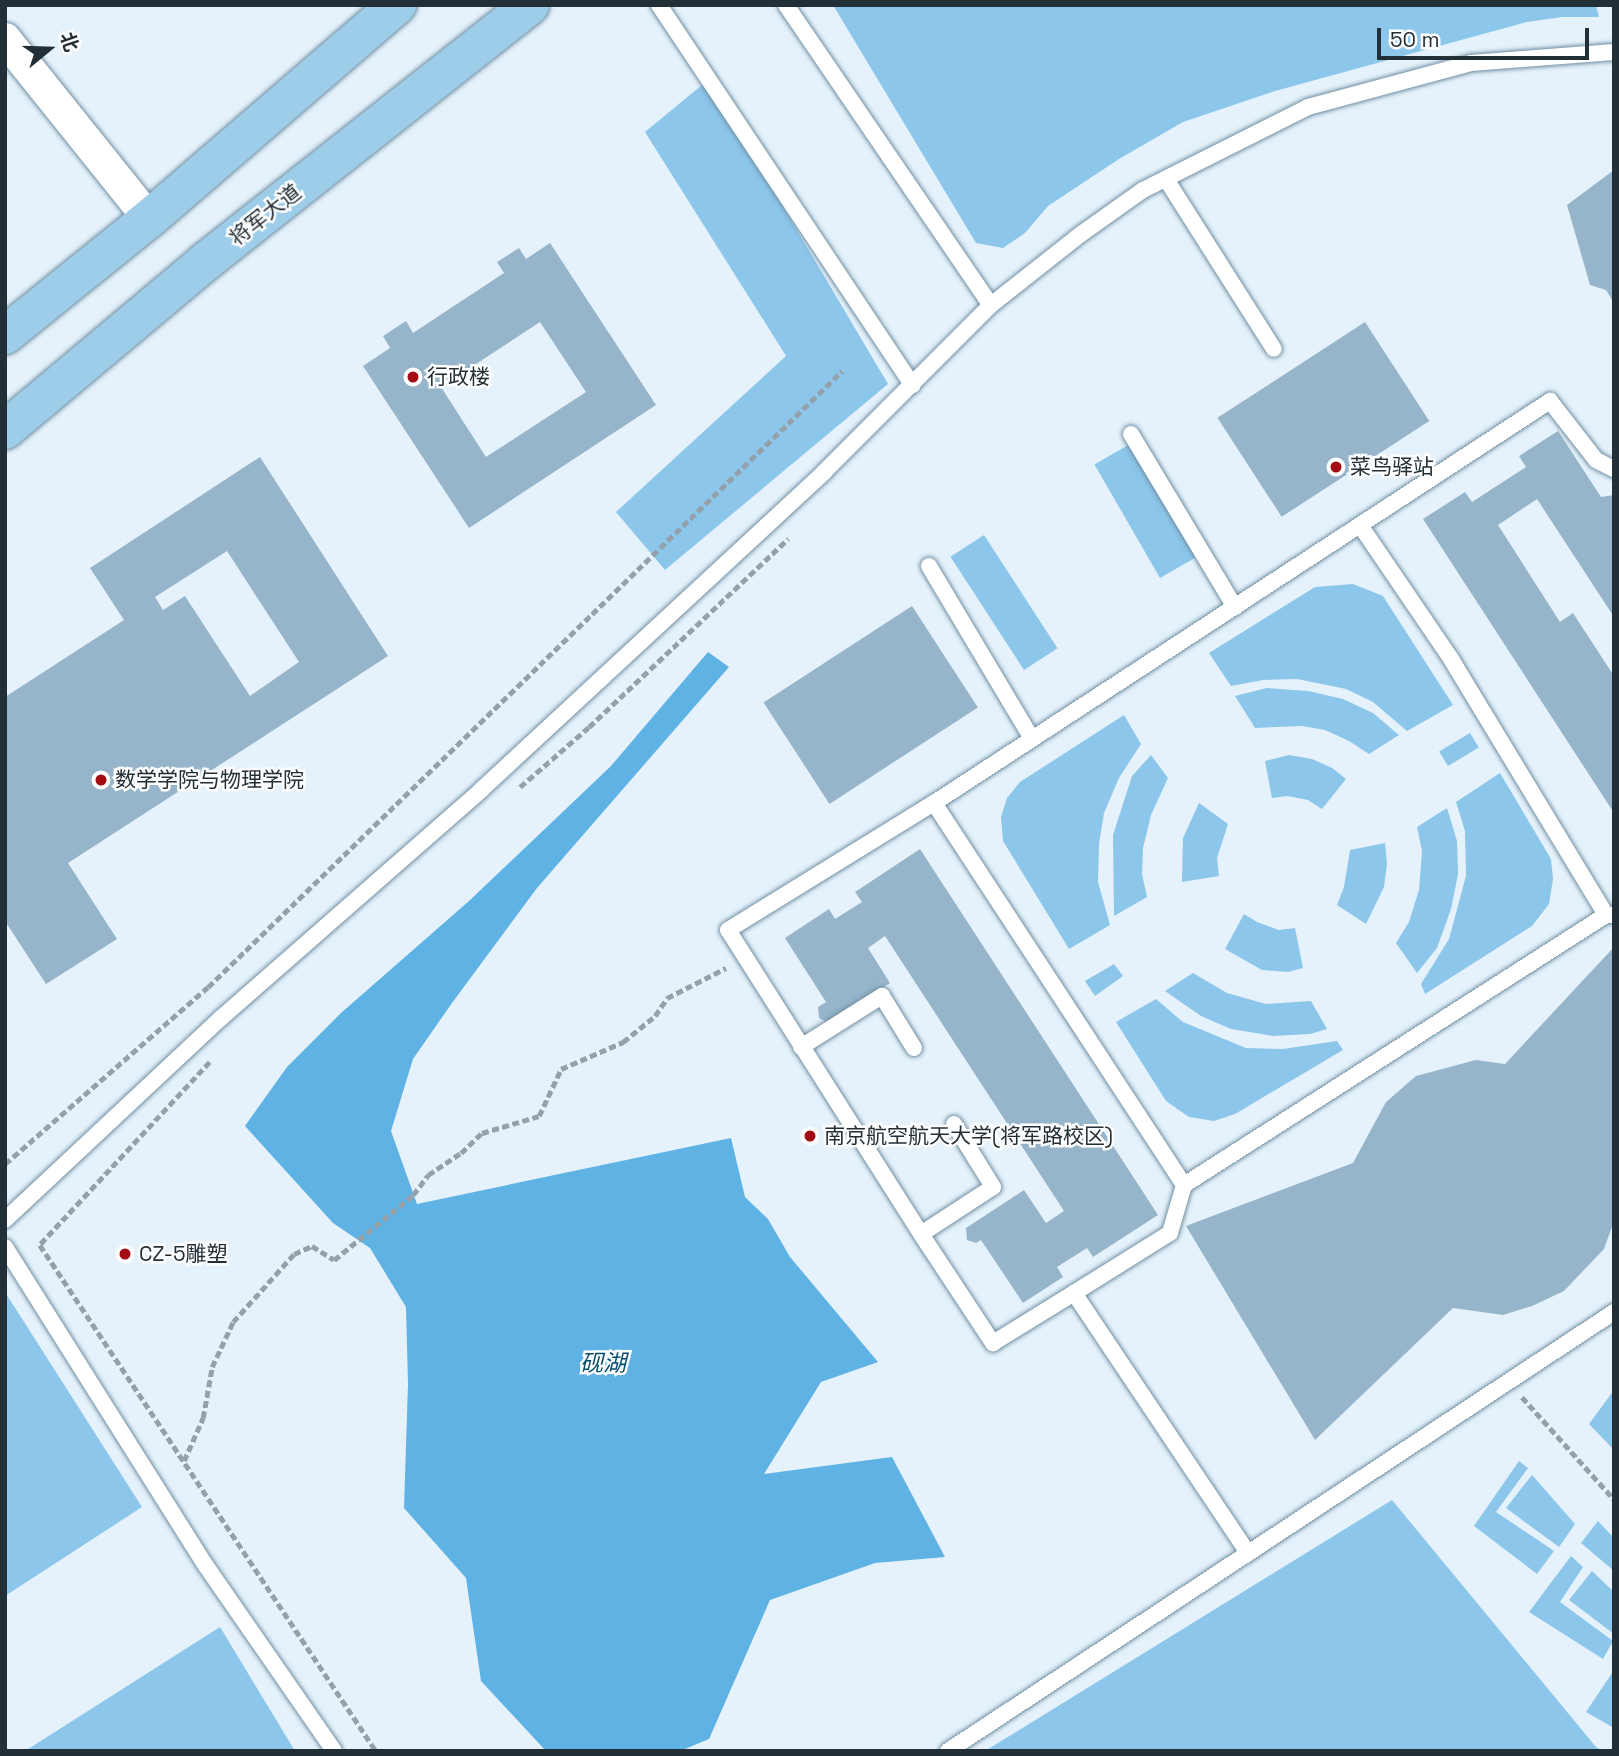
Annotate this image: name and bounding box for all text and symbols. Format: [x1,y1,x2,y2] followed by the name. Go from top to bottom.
[14,14,84,84] north arrow
[1381,14,1593,58] scale bar
[1390,26,1440,53] text: 50 m
[54,29,84,55] text: 北
[224,179,306,251] street label: 将军大道
[427,364,490,390] place label: 行政楼
[405,369,421,385] marker: 行政楼
[1350,454,1434,480] place label: 菜鸟驿站
[1328,459,1344,475] marker: 菜鸟驿站
[115,767,304,793] place label: 数学学院与物理学院
[93,772,109,788] marker: 数学学院与物理学院
[824,1123,1113,1149] place label: 南京航空航天大学(将军路校区)
[802,1128,818,1144] marker: 南京航空航天大学(将军路校区)
[139,1241,228,1267] place label: CZ-5雕塑
[117,1246,133,1262] marker: CZ-5雕塑
[580,1349,626,1377] water label: 砚湖

